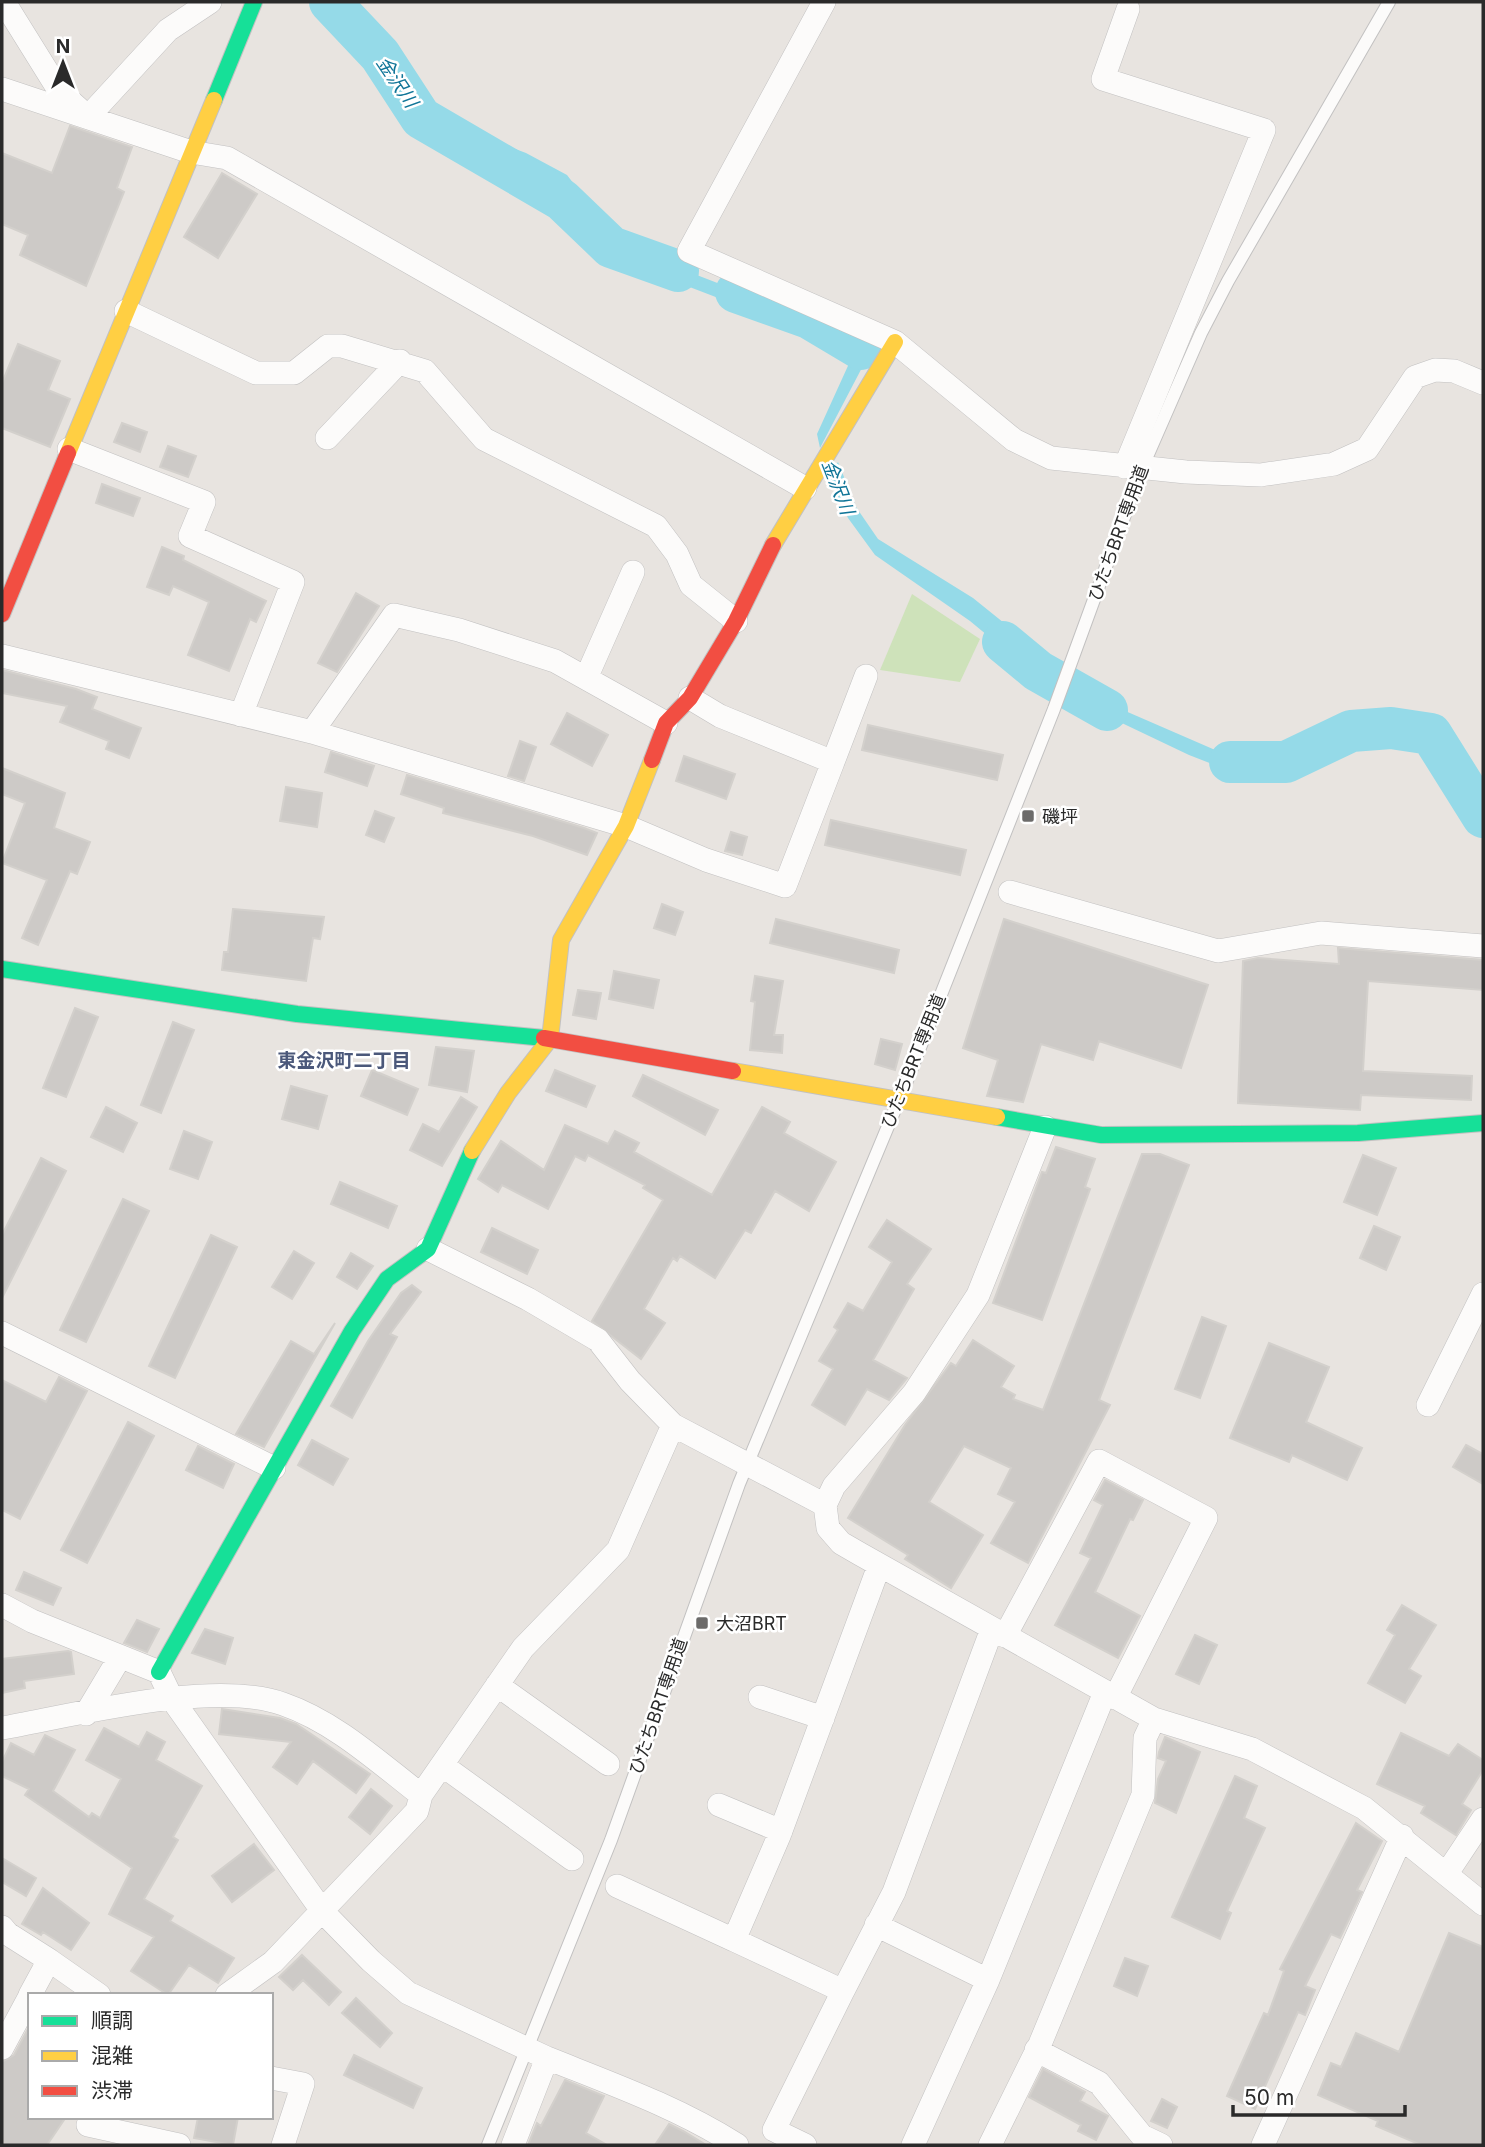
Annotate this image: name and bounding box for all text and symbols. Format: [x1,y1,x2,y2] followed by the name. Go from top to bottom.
[28,28,98,98] north arrow
[56,35,70,58] text: N
[372,52,424,114] water label: 金沢川
[817,456,860,520] water label: 金沢川
[1084,462,1152,604] street label: ひたちBRT専用道
[1042,806,1078,827] place label: 磯坪
[1020,808,1036,824] marker: 磯坪
[876,991,950,1131] street label: ひたちBRT専用道
[277,1049,411,1072] district label: 東金沢町二丁目
[716,1613,787,1634] place label: 大沼BRT
[694,1615,710,1631] marker: 大沼BRT
[625,1635,691,1777] street label: ひたちBRT専用道
[28,1993,273,2119] legend
[91,2008,133,2033] text: 順調
[91,2043,133,2068] text: 混雑
[1233,2074,1404,2118] scale bar
[91,2078,133,2103] text: 渋滞
[1244,2085,1294,2110] text: 50 m

